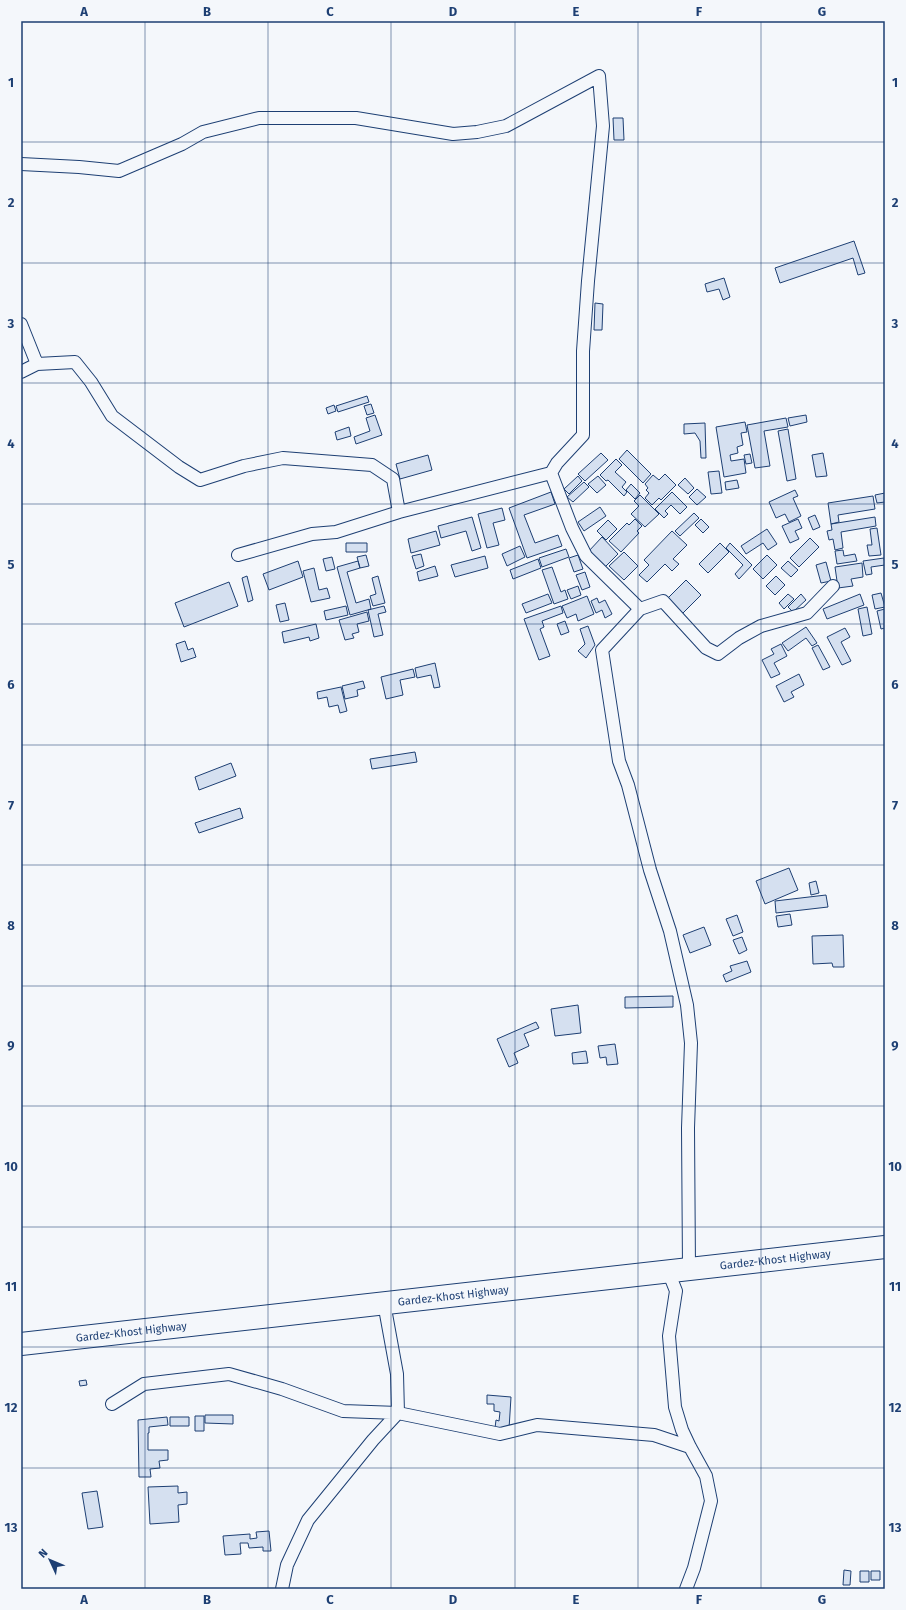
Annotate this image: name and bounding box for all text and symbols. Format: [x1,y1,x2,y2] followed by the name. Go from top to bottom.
[79,4,88,19] text: A
[203,4,211,19] text: B
[326,4,334,19] text: C
[449,4,458,19] text: D
[573,4,580,19] text: E
[696,4,703,19] text: F
[818,4,826,19] text: G
[8,75,14,90] text: 1
[892,75,898,90] text: 1
[8,195,15,210] text: 2
[892,195,899,210] text: 2
[7,316,15,331] text: 3
[891,316,899,331] text: 3
[7,436,15,451] text: 4
[891,436,899,451] text: 4
[8,557,15,572] text: 5
[892,557,899,572] text: 5
[7,677,15,692] text: 6
[891,677,899,692] text: 6
[8,798,14,813] text: 7
[892,798,898,813] text: 7
[7,918,15,933] text: 8
[891,918,899,933] text: 8
[7,1038,15,1053] text: 9
[891,1038,899,1053] text: 9
[4,1159,18,1174] text: 10
[888,1159,902,1174] text: 10
[719,1247,832,1272] street label: Gardez-Khost Highway
[5,1279,17,1294] text: 11
[889,1279,901,1294] text: 11
[397,1283,510,1309] street label: Gardez-Khost Highway
[75,1319,188,1345] street label: Gardez-Khost Highway
[5,1400,18,1415] text: 12
[889,1400,902,1415] text: 12
[5,1520,18,1535] text: 13
[889,1520,902,1535] text: 13
[30,1540,70,1580] north arrow
[36,1546,50,1561] text: N
[79,1592,88,1607] text: A
[203,1592,211,1607] text: B
[326,1592,334,1607] text: C
[449,1592,458,1607] text: D
[573,1592,580,1607] text: E
[696,1592,703,1607] text: F
[818,1592,826,1607] text: G

